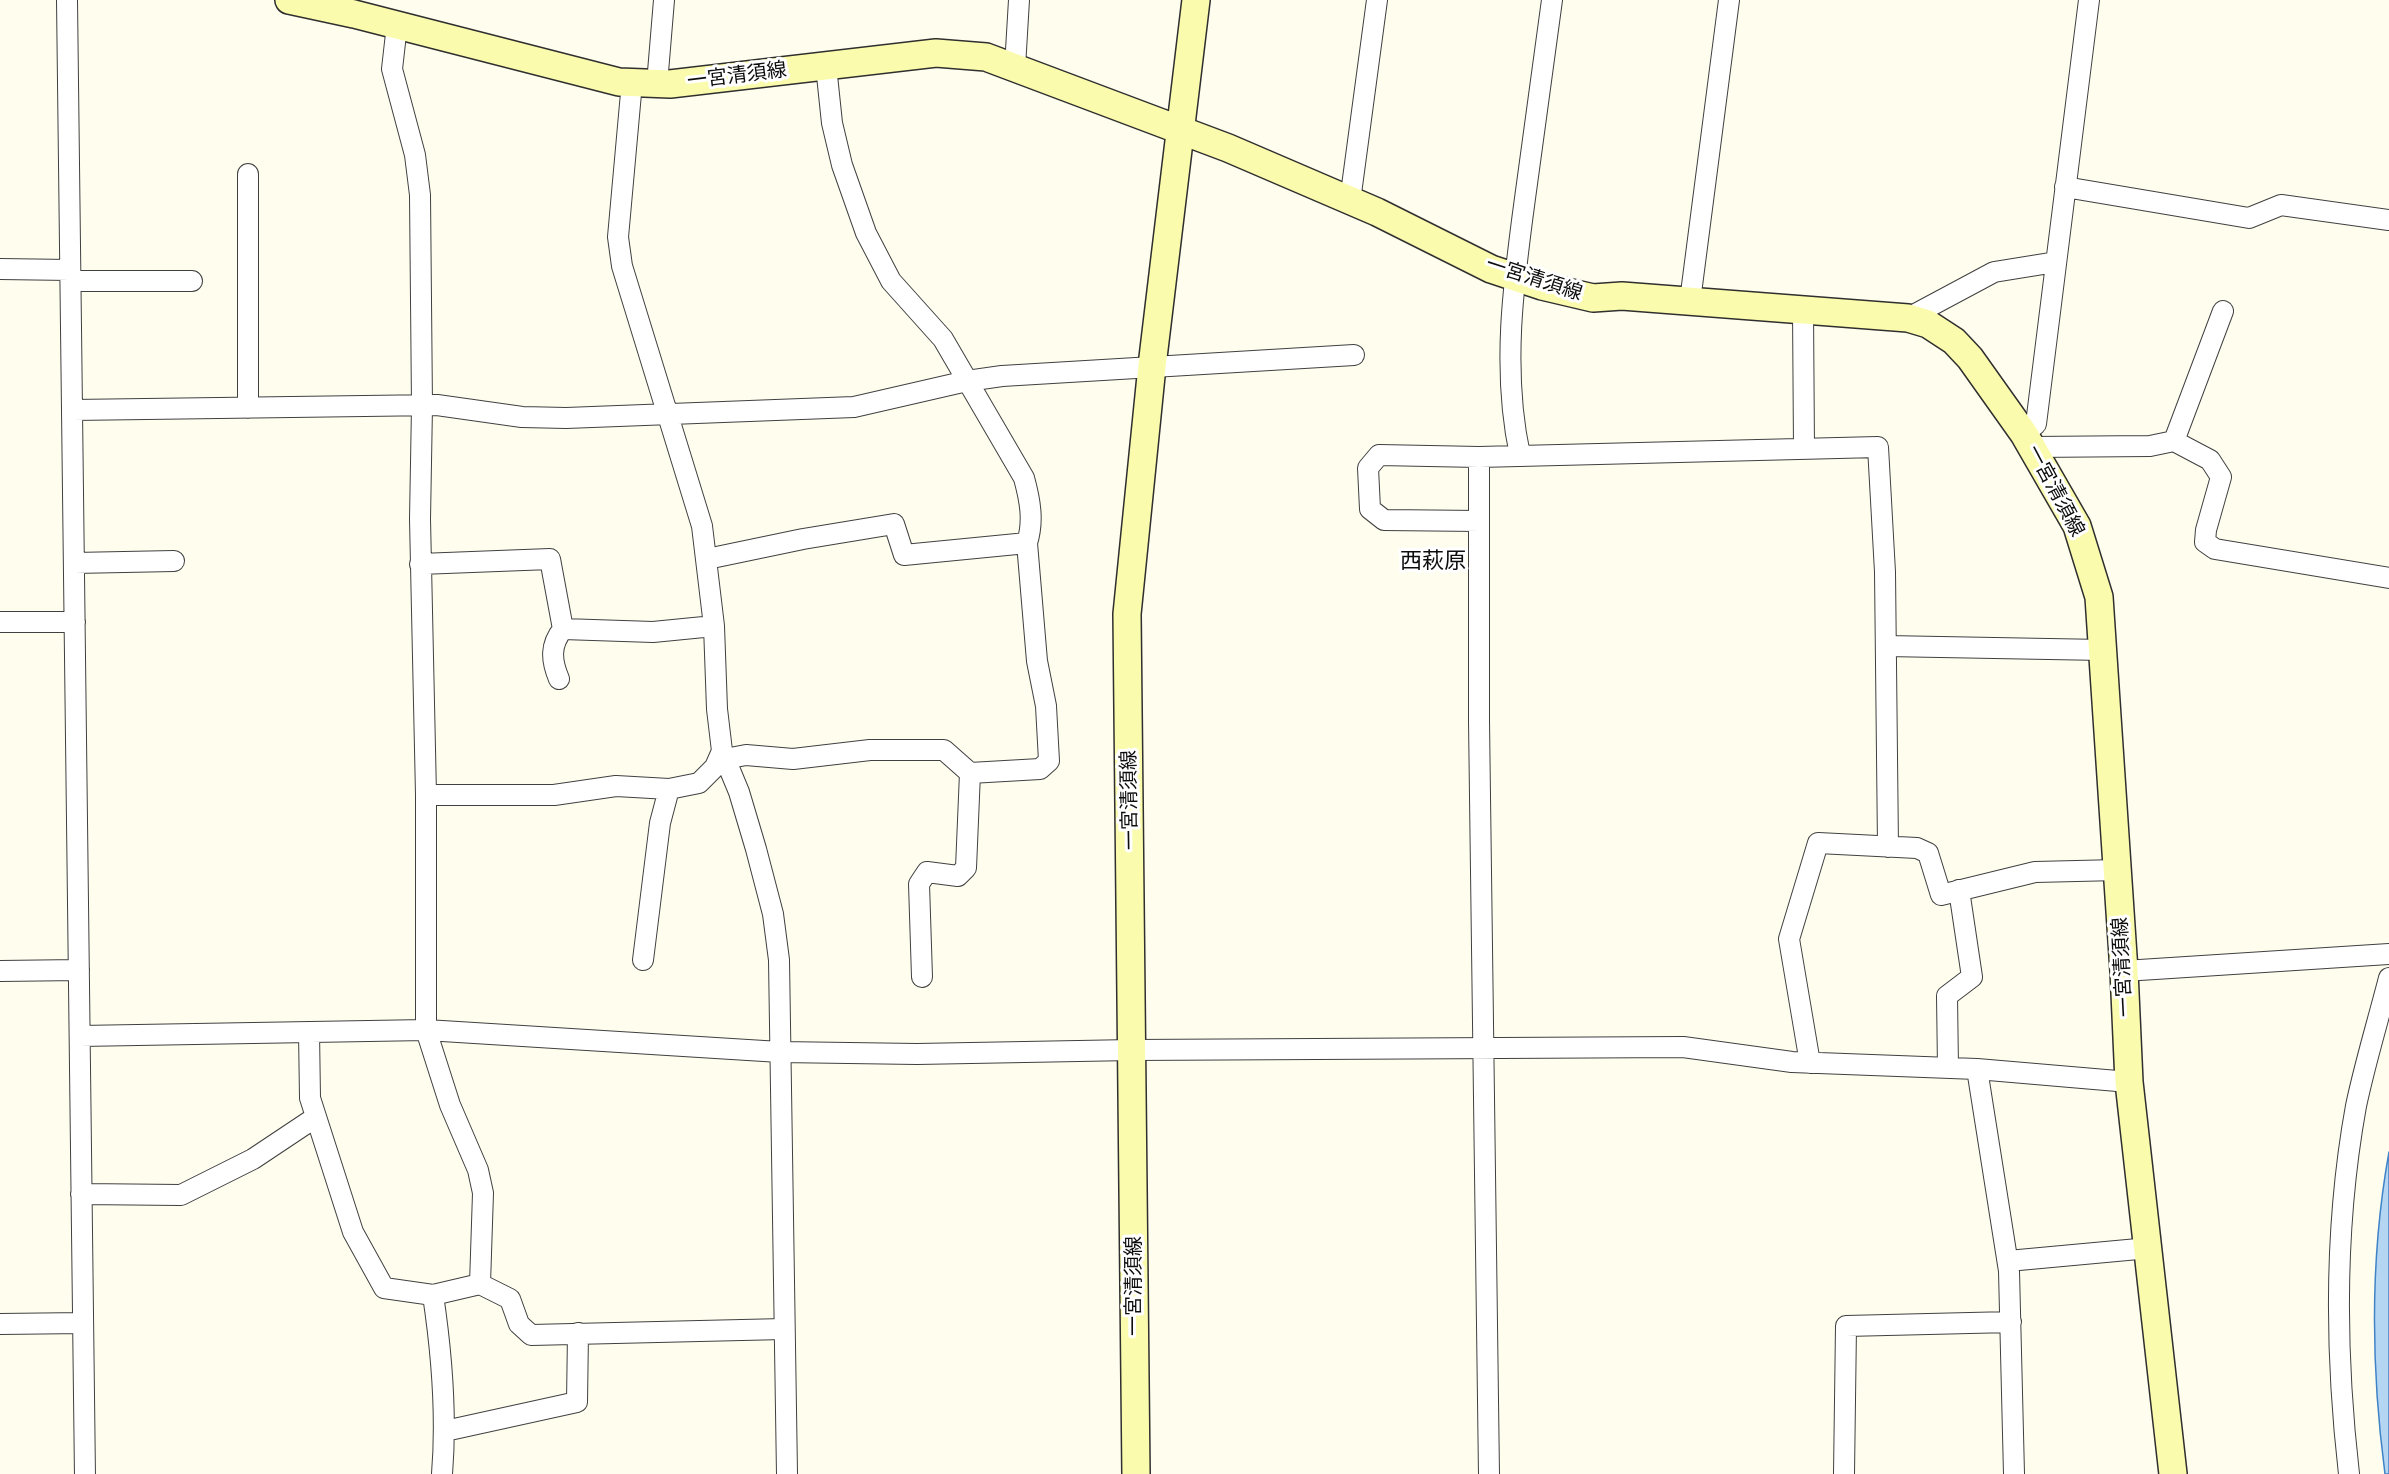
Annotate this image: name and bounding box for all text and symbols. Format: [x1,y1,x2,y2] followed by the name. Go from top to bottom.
[686,58,788,94] street label: 一宮清須線
[1483,252,1585,306] street label: 一宮清須線
[2021,441,2089,541] street label: 一宮清須線
[1400,549,1466,575] district label: 西萩原
[1117,750,1143,850] street label: 一宮清須線
[2108,916,2138,1018] street label: 一宮清須線
[1122,1236,1146,1336] street label: 一宮清須線

